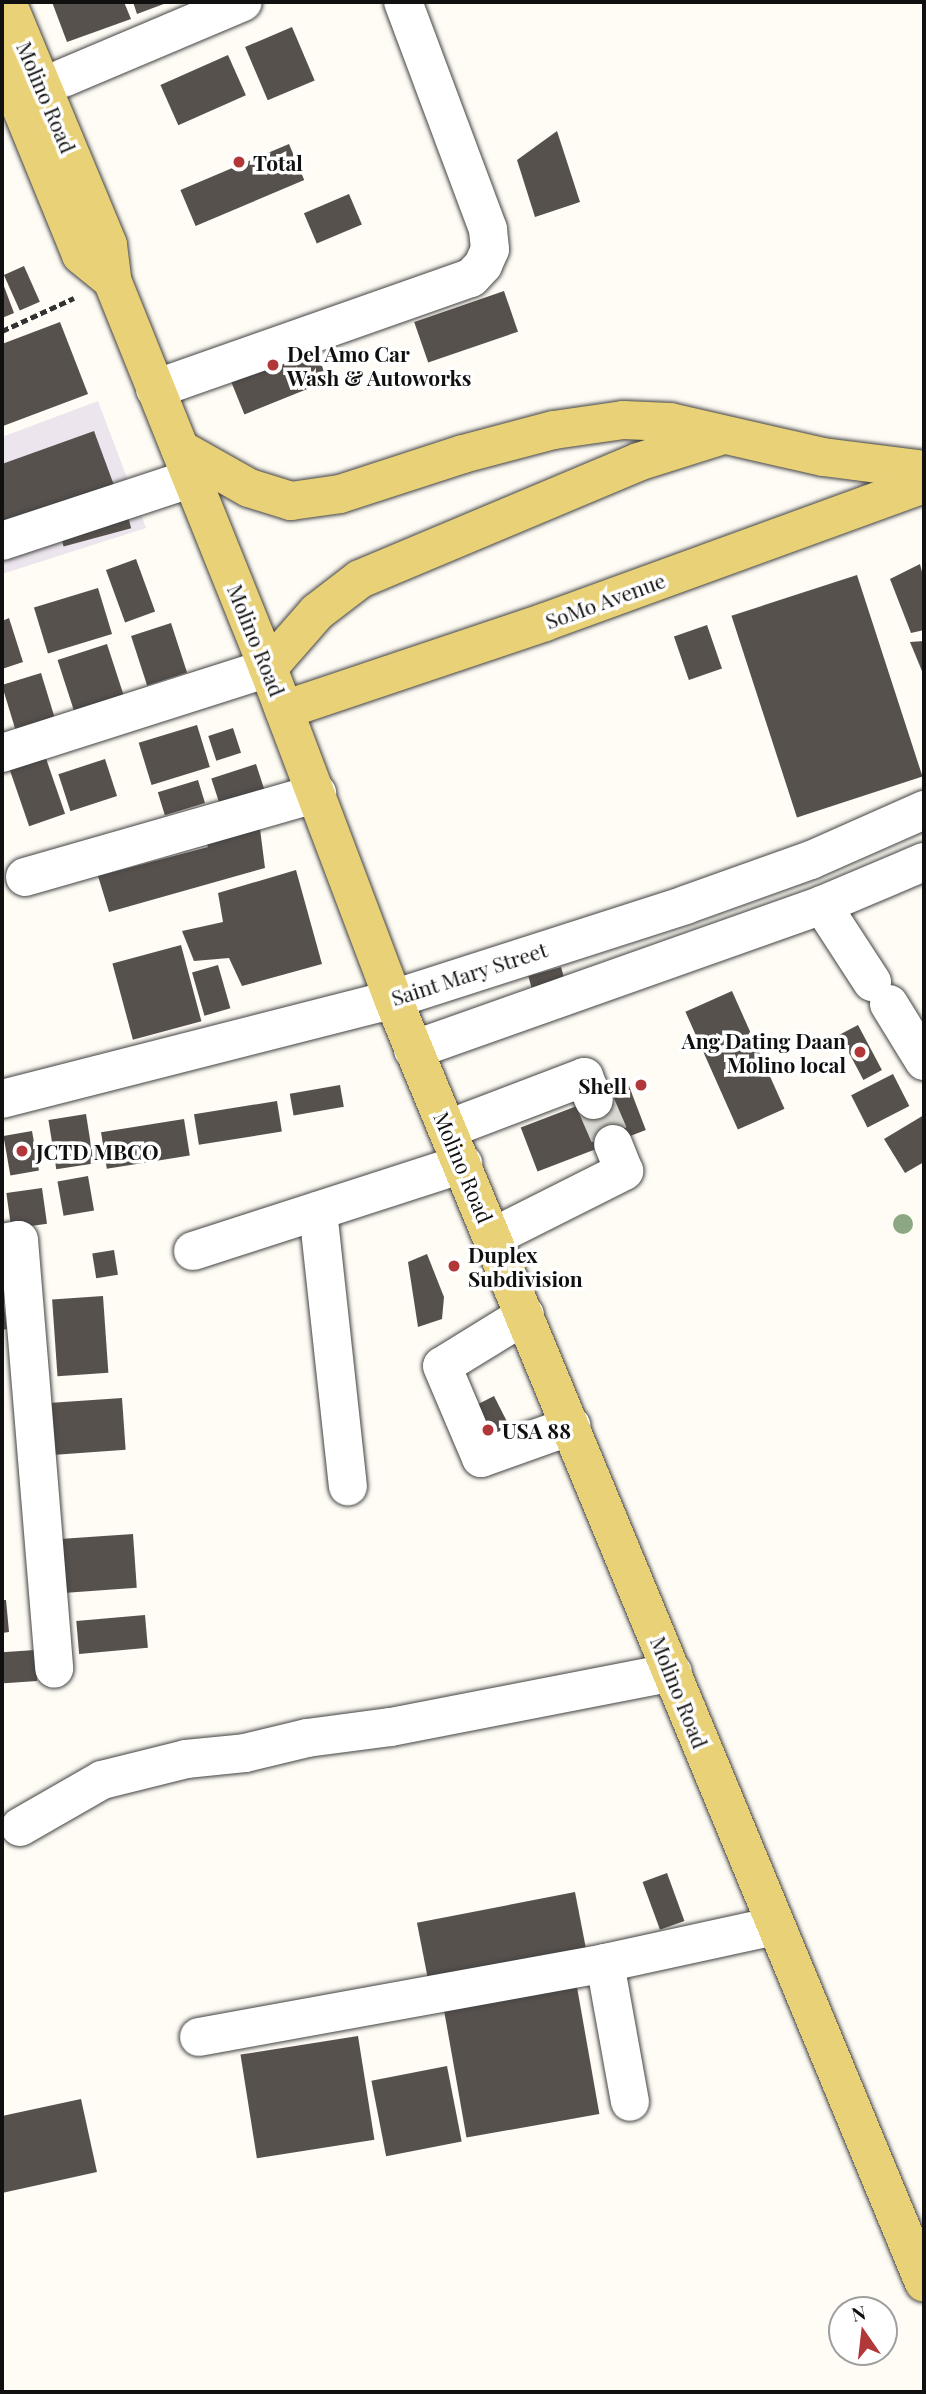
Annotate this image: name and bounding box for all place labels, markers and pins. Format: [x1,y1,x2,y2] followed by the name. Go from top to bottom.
[253,149,303,175] place label: Total
[231,154,247,170] marker: Total
[287,340,472,390] place label: Del Amo Car Wash & Autoworks
[265,357,281,373] marker: Del Amo Car Wash & Autoworks
[682,1027,846,1077] place label: Ang Dating Daan Molino local
[852,1044,868,1060] marker: Ang Dating Daan Molino local
[578,1072,627,1098] place label: Shell
[633,1077,649,1093] marker: Shell
[36,1138,159,1164] place label: JCTD MBCO
[14,1143,30,1159] marker: JCTD MBCO
[468,1241,583,1291] place label: Duplex Subdivision
[446,1258,462,1274] marker: Duplex Subdivision
[502,1417,571,1443] place label: USA 88
[480,1422,496,1438] marker: USA 88

